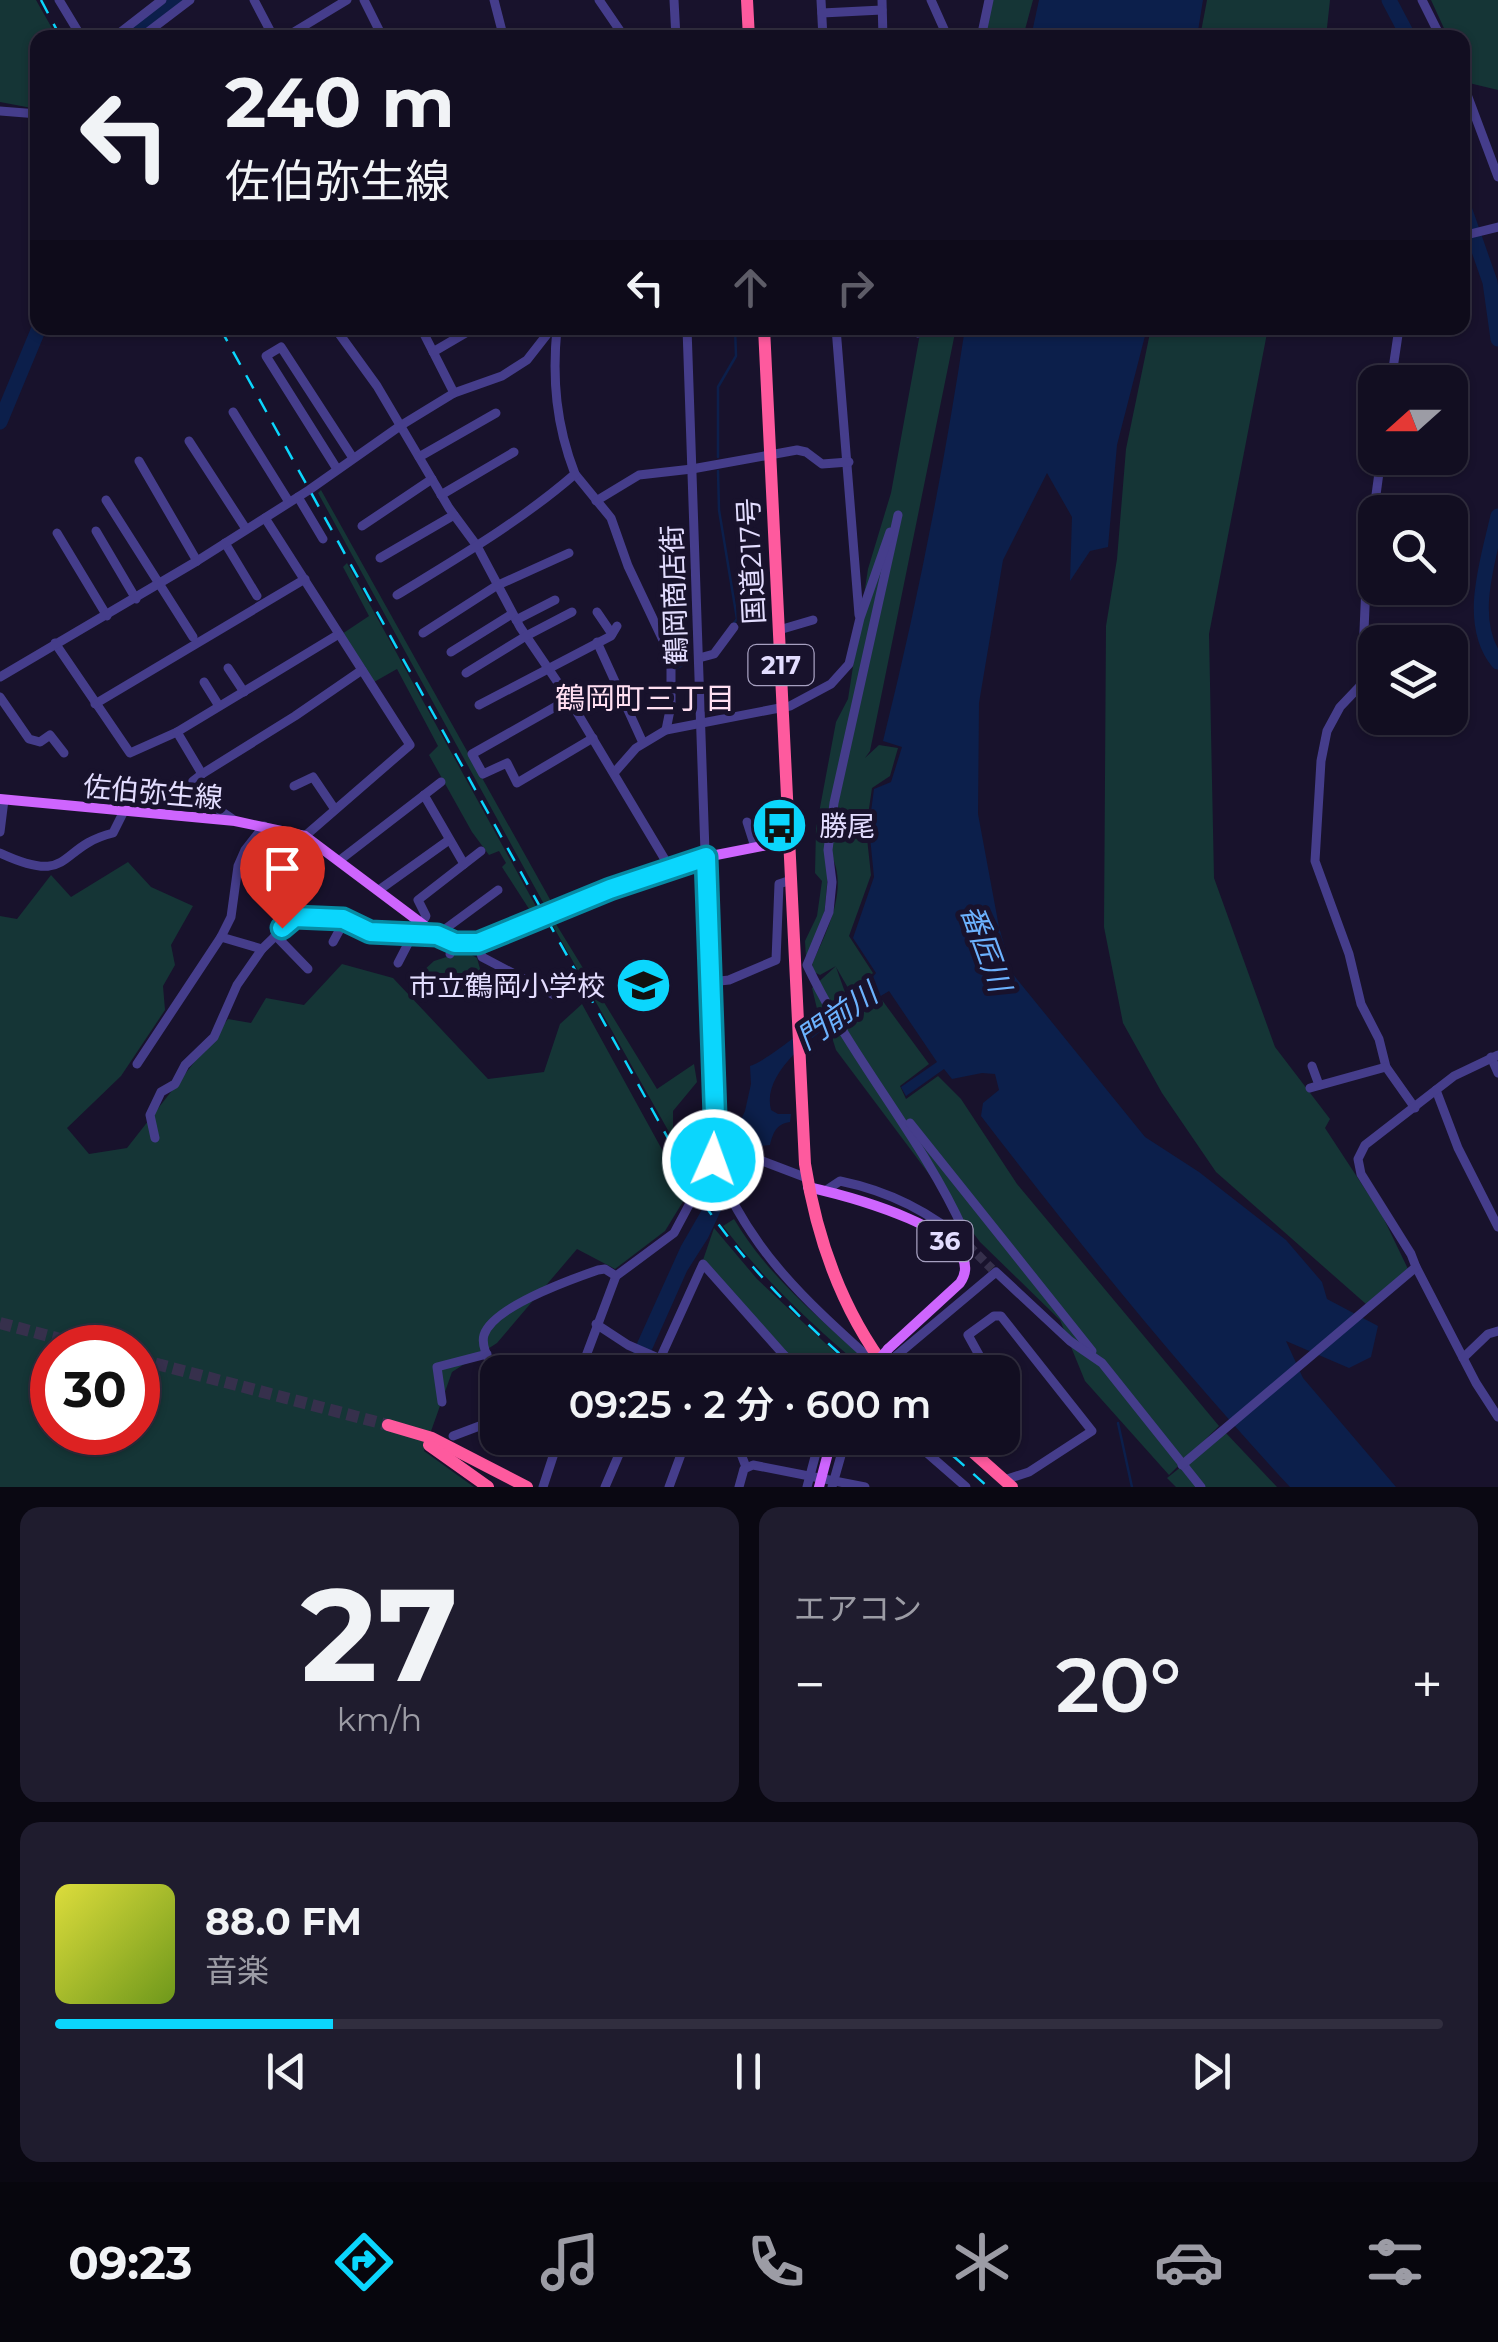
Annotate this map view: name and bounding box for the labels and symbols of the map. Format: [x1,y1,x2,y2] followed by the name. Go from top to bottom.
[1358,365,1468,475] north arrow
[731,497,771,625] street label: 国道217号
[655,524,693,666] street label: 鶴岡商店街
[748,645,814,685] road number: 217
[555,680,735,717] district label: 鶴岡町三丁目
[82,769,224,815] street label: 佐伯弥生線
[750,796,810,856] bus stop icon: 勝尾
[819,809,875,843] place label: 勝尾
[240,826,325,929] pin
[953,899,1020,999] water label: 番匠川
[614,956,674,1016] school or university icon: 市立鶴岡小学校
[409,969,605,1003] place label: 市立鶴岡小学校
[790,973,887,1057] water label: 門前川
[661,1108,765,1212] position arrow
[918,1221,972,1261] road number: 36
[30,1325,160,1455] speed limit sign: 30

